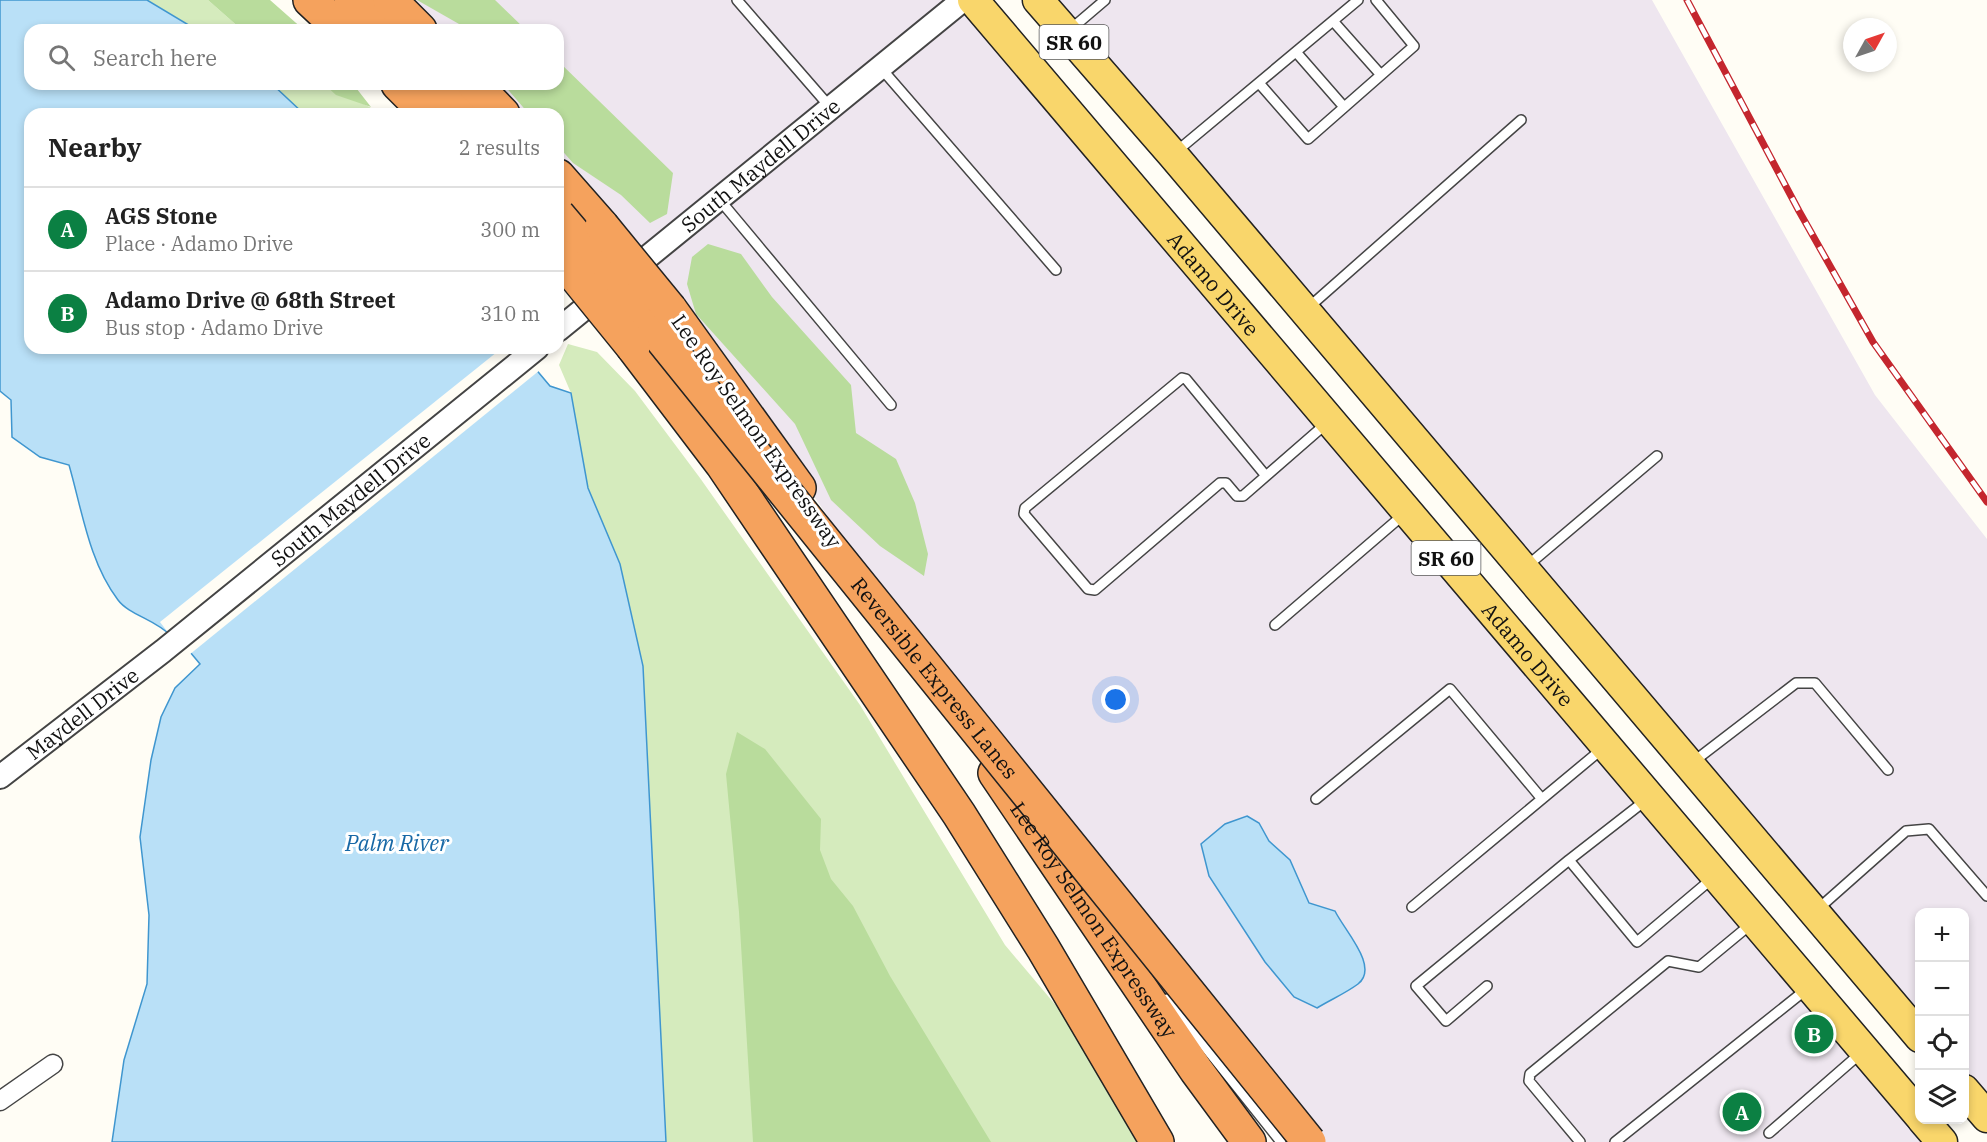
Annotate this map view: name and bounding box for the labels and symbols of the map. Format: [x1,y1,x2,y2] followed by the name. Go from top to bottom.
[1843,18,1897,72] north arrow
[1040,25,1108,59] road number: SR 60
[675,92,846,238] street label: South Maydell Drive
[1161,226,1266,342] street label: Adamo Drive
[665,309,849,554] street label: Lee Roy Selmon Expressway
[265,426,436,572] street label: South Maydell Drive
[1412,541,1480,575] road number: SR 60
[845,571,1025,785] street label: Reversible Express Lanes
[1476,596,1580,712] street label: Adamo Drive
[20,661,144,766] street label: Maydell Drive
[1101,685,1130,714] your location
[1004,796,1185,1044] street label: Lee Roy Selmon Expressway
[344,828,450,857] water label: Palm River
[1794,1012,1834,1056] pin: B
[1722,1090,1762,1134] pin: A

